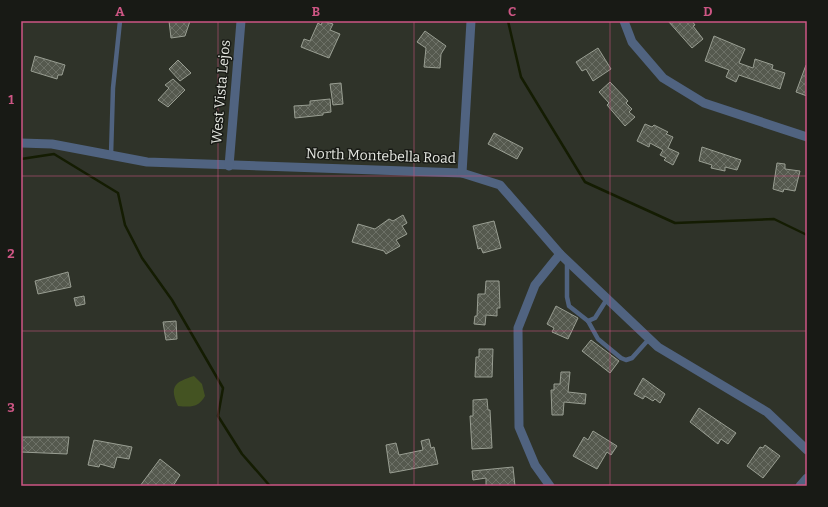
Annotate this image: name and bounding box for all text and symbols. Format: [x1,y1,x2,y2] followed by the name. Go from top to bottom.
[115,4,125,19] text: A
[312,4,320,19] text: B
[508,4,516,19] text: C
[703,4,713,19] text: D
[208,39,234,145] street label: West Vista Lejos
[8,92,14,107] text: 1
[306,145,456,167] street label: North Montebella Road
[7,246,15,261] text: 2
[7,400,15,415] text: 3

